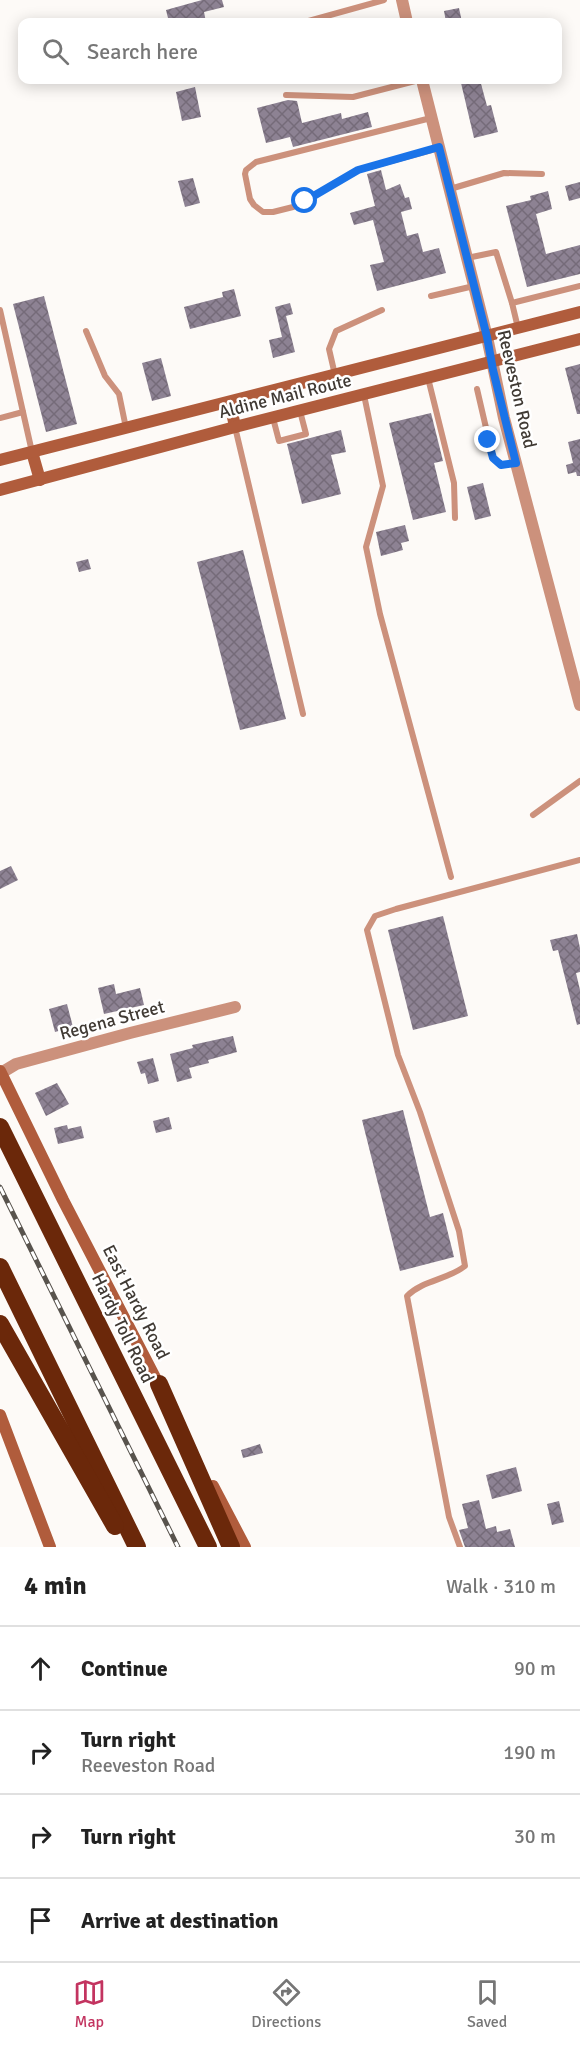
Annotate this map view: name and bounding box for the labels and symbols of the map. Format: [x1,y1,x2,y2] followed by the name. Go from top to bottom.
[291,187,317,213] route start
[493,328,541,450] street label: Reeveston Road
[216,369,354,423] street label: Aldine Mail Route
[474,426,500,452] route end
[57,995,167,1045] street label: Regena Street
[98,1241,174,1363] street label: East Hardy Road
[87,1270,159,1386] street label: Hardy Toll Road

